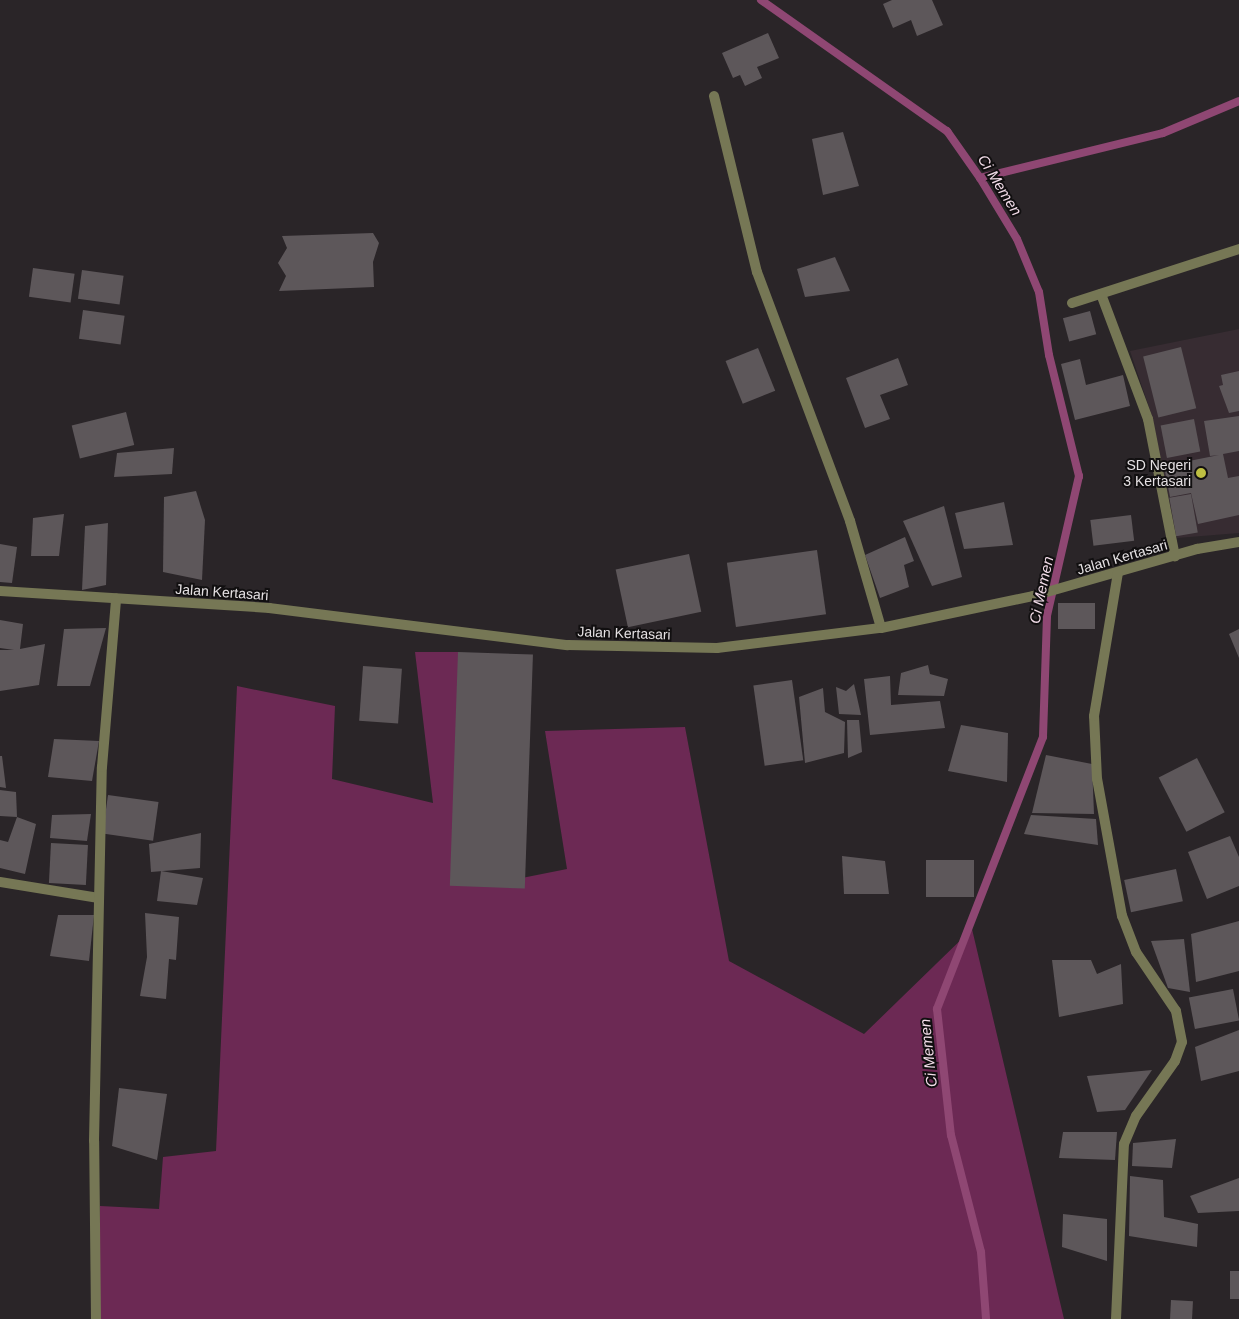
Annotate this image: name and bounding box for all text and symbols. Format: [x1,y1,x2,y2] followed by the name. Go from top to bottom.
[974,151,1026,219] water label: Ci Memen
[1123,457,1191,490] place label: SD Negeri 3 Kertasari
[1195,467,1207,479] marker: SD Negeri 3 Kertasari
[1075,536,1169,578] street label: Jalan Kertasari
[1025,555,1057,625] water label: Ci Memen
[175,580,269,604] street label: Jalan Kertasari
[577,623,671,643] street label: Jalan Kertasari
[915,1018,941,1088] water label: Ci Memen

